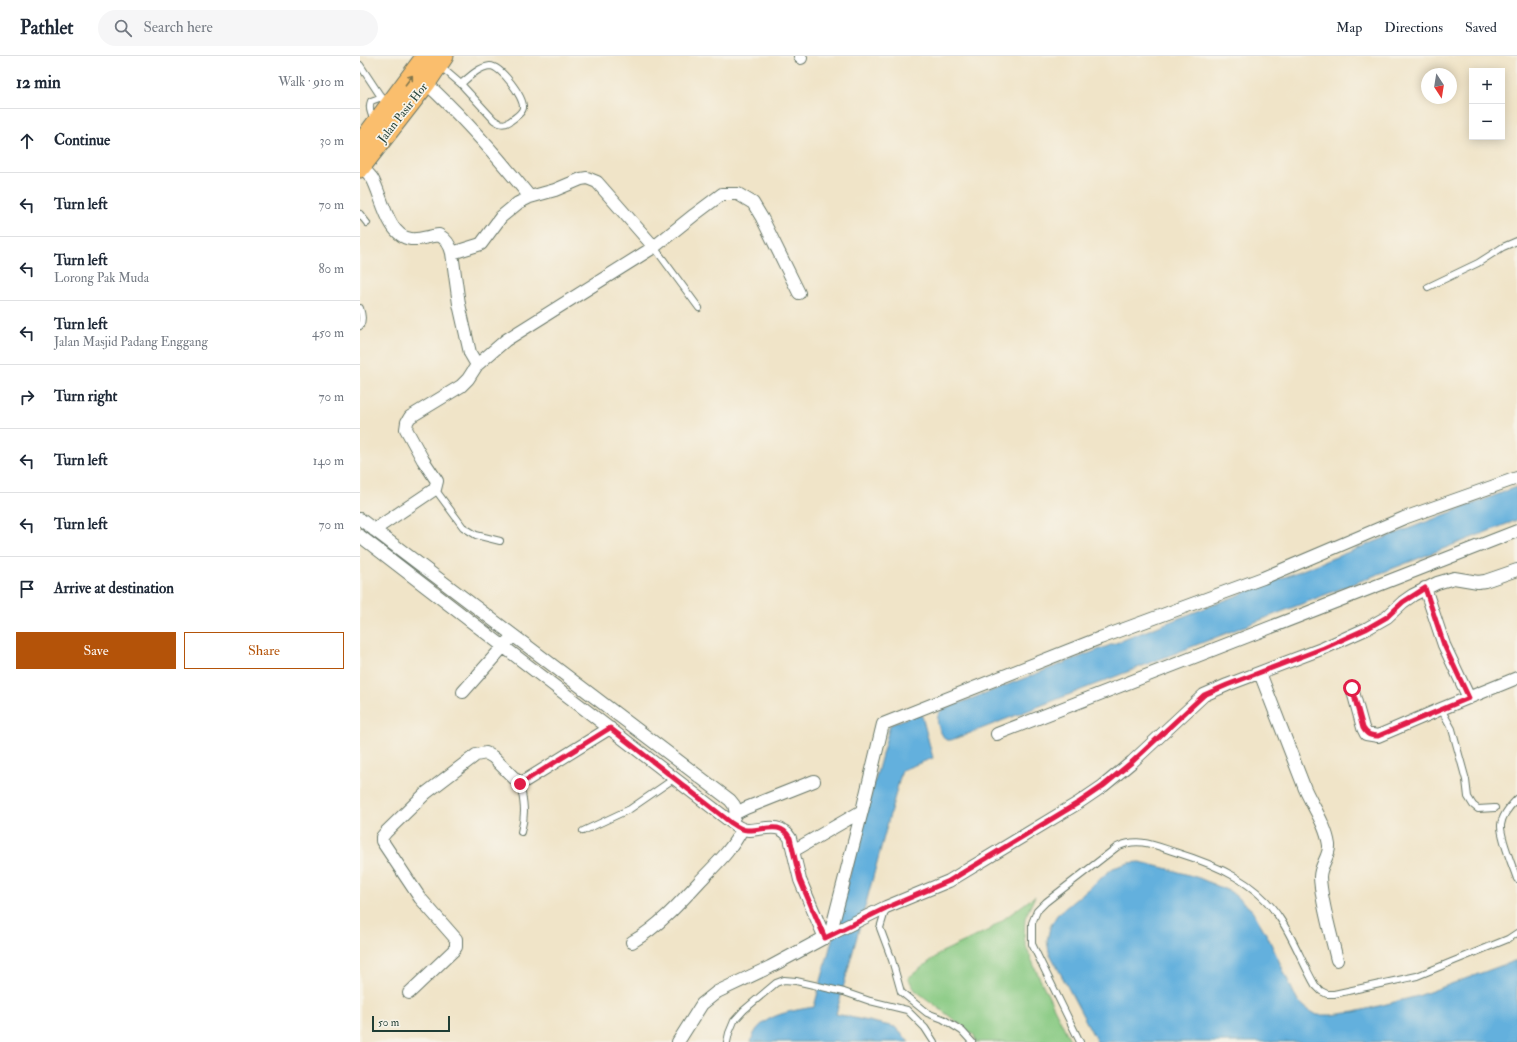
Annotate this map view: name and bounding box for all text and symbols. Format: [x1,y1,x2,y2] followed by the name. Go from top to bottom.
[98,10,378,46] search box
[20,16,74,40] text: Pathlet
[112,17,134,39] icon: search
[144,18,213,37] text: Search here
[1336,19,1362,36] text: Map
[1384,19,1443,36] text: Directions
[1465,19,1497,36] text: Saved
[1421,68,1457,104] north arrow
[1469,68,1505,140] map controls
[1469,68,1505,104] button: +
[16,72,61,93] text: 12 min
[278,74,344,90] text: Walk · 910 m
[404,75,413,86] one-way arrow
[374,80,431,147] street label: Jalan Pasir Hor
[1469,104,1505,140] button: −
[16,130,38,152] icon: ahead
[54,131,110,150] text: Continue
[320,133,344,149] text: 30 m
[16,194,38,216] icon: left
[54,195,108,214] text: Turn left
[319,197,344,213] text: 70 m
[54,251,108,270] text: Turn left
[16,258,38,280] icon: left
[318,261,344,277] text: 80 m
[54,270,149,286] text: Lorong Pak Muda
[54,315,108,334] text: Turn left
[16,322,38,344] icon: left
[312,325,344,341] text: 450 m
[54,334,208,350] text: Jalan Masjid Padang Enggang
[16,386,38,408] icon: right
[54,387,117,406] text: Turn right
[319,389,344,405] text: 70 m
[16,450,38,472] icon: left
[54,451,108,470] text: Turn left
[313,453,344,469] text: 140 m
[16,514,38,536] icon: left
[54,515,108,534] text: Turn left
[319,517,344,533] text: 70 m
[16,578,38,600] icon: arrive
[54,579,174,598] text: Arrive at destination
[16,632,176,669] button: Save
[184,632,344,669] button: Share
[1343,679,1361,697] route start
[511,775,529,793] route end
[372,1014,450,1033] scale bar
[378,1016,399,1029] text: 50 m

